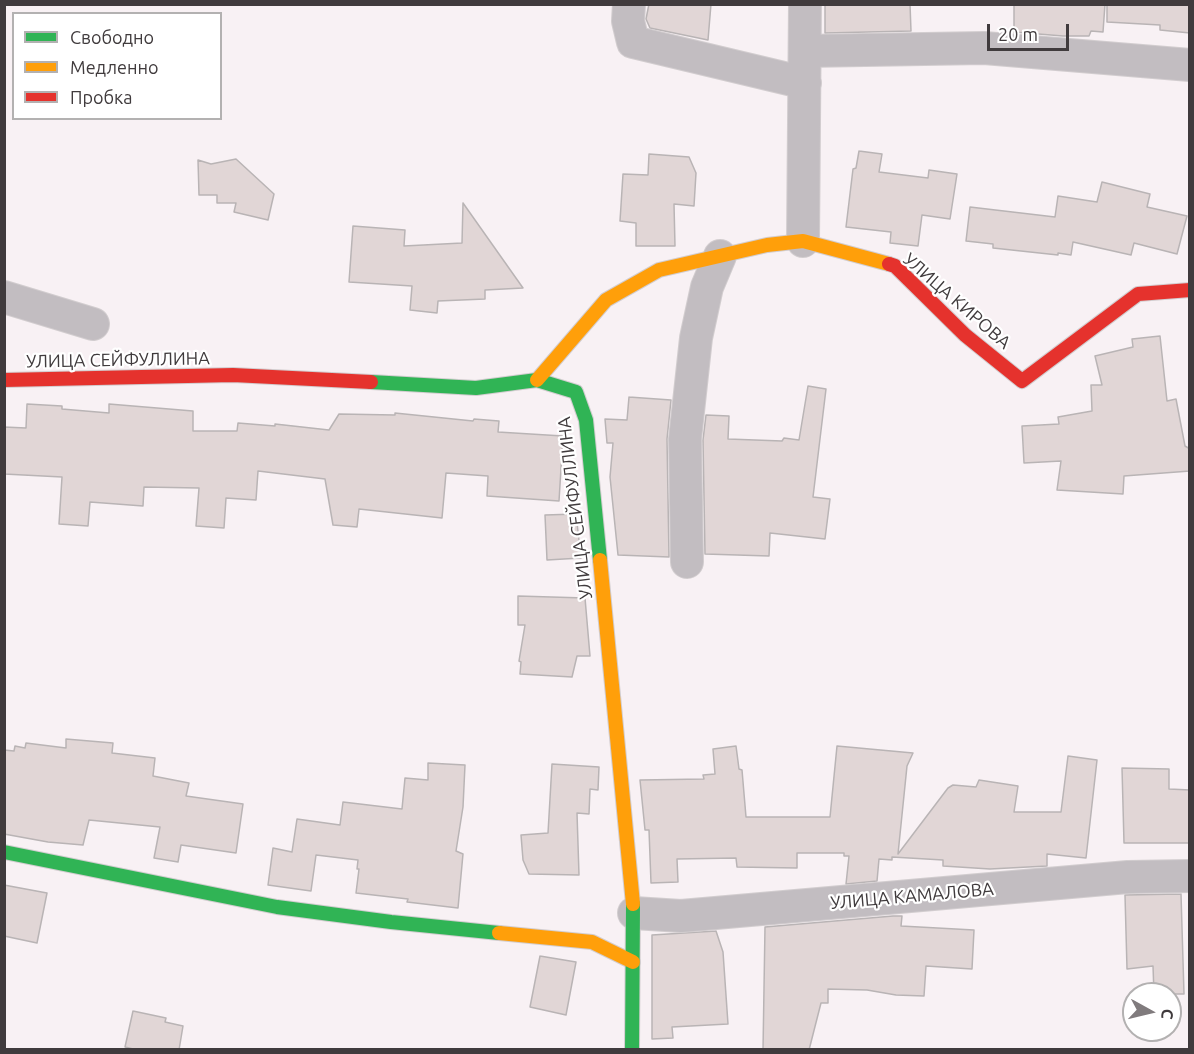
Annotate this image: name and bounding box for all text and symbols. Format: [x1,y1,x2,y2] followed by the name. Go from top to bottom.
[12,12,222,120] legend
[990,12,1072,50] scale bar
[998,24,1038,44] text: 20 m
[70,27,154,47] text: Свободно
[70,57,159,77] text: Медленно
[70,87,133,107] text: Пробка
[899,249,1015,353] street label: УЛИЦА КИРОВА
[26,348,210,372] street label: УЛИЦА СЕЙФУЛЛИНА
[553,415,597,601] street label: УЛИЦА СЕЙФУЛЛИНА
[829,878,995,914] street label: УЛИЦА КАМАЛОВА
[1122,982,1182,1042] north arrow
[1158,1008,1177,1021] text: С

